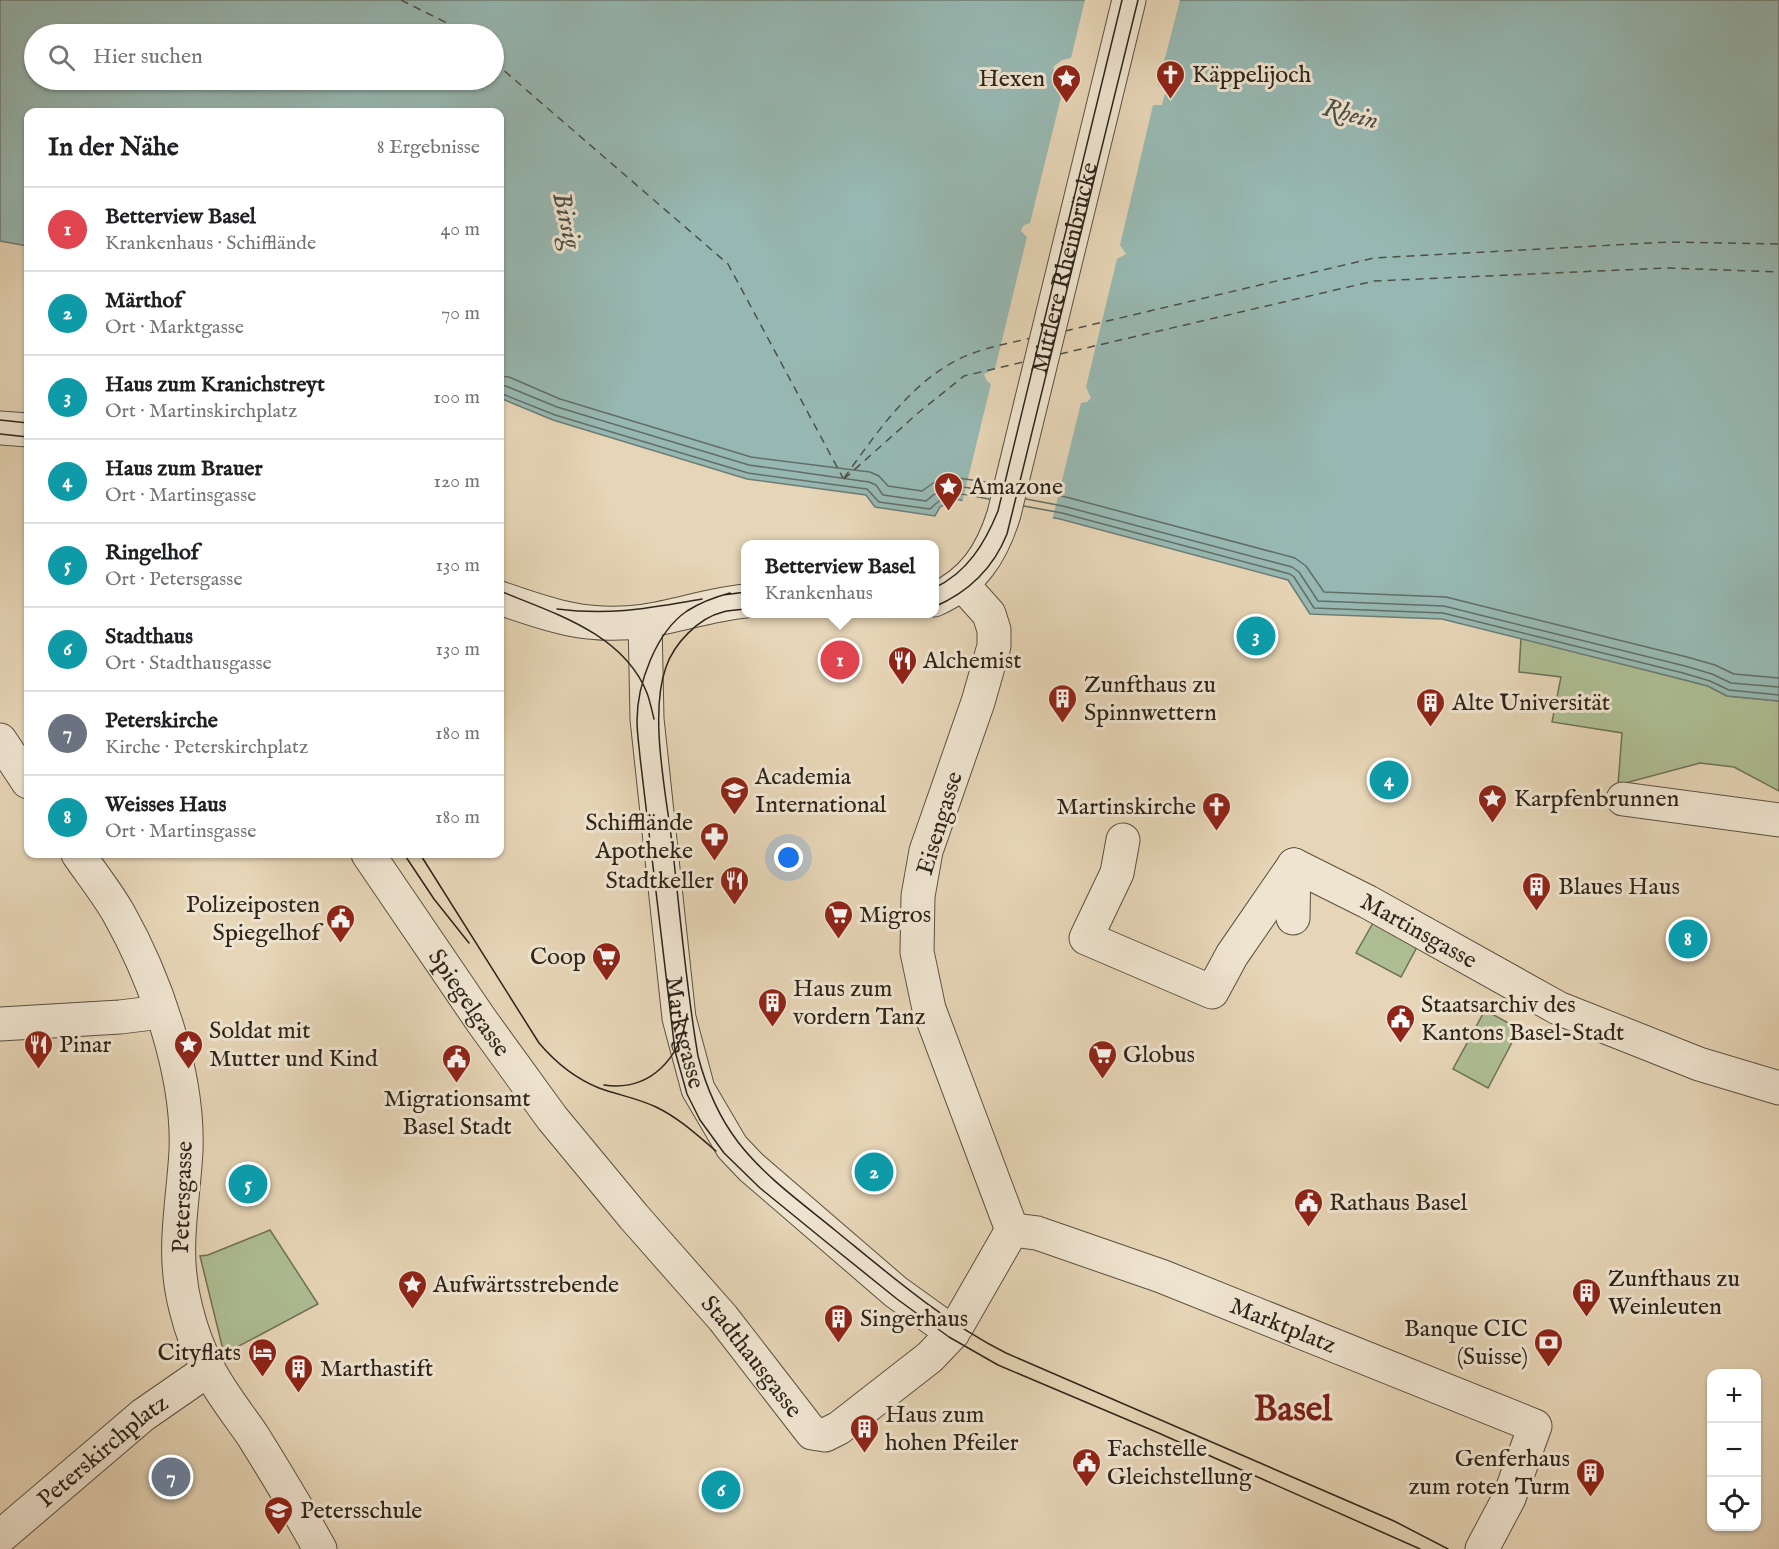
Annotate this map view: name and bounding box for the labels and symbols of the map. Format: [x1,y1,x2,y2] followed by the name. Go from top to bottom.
[1155,58,1187,100] church icon: Käppelijoch
[1192,60,1312,91] place label: Käppelijoch
[1050,62,1082,104] place icon: Hexen
[978,64,1045,95] place label: Hexen
[1319,91,1382,138] water label: Rhein
[1025,159,1106,377] street label: Mittlere Rheinbrücke
[543,189,589,253] water label: Birsig
[933,470,965,512] place icon: Amazone
[969,472,1063,503] place label: Amazone
[1236,614,1276,658] pin: 3
[820,638,860,682] pin: 1
[886,644,918,686] restaurant icon: Alchemist
[922,646,1021,677] place label: Alchemist
[1084,670,1217,729] place label: Zunfthaus zu Spinnwettern
[1047,682,1079,724] building icon: Zunfthaus zu Spinnwettern
[1415,686,1447,728] building icon: Alte Universität
[1451,688,1610,719] place label: Alte Universität
[1370,758,1408,802] pin: 4
[754,762,887,821] place label: Academia International
[910,768,971,879] street label: Eisengasse
[718,774,750,816] school or university icon: Academia International
[1477,782,1509,824] place icon: Karpfenbrunnen
[1514,784,1679,815] place label: Karpfenbrunnen
[1201,790,1233,832] church icon: Martinskirche
[1056,792,1196,823] place label: Martinskirche
[585,808,693,867] place label: Schifflände Apotheke
[698,820,730,862] pharmacy icon: Schifflände Apotheke
[774,843,803,872] your location
[719,864,751,906] restaurant icon: Stadtkeller
[605,866,714,897] place label: Stadtkeller
[1521,870,1553,912] building icon: Blaues Haus
[1558,872,1680,903] place label: Blaues Haus
[1354,887,1482,977] street label: Martinsgasse
[186,890,324,949] place label: Polizeiposten Spiegelhof
[822,898,854,940] supermarket icon: Migros
[859,900,931,931] place label: Migros
[325,902,357,944] public building icon: Polizeiposten Spiegelhof
[1668,916,1708,962] pin: 8
[591,940,623,982] supermarket icon: Coop
[530,942,586,973] place label: Coop
[420,943,517,1064] street label: Spiegelgasse
[793,974,926,1033] place label: Haus zum vordern Tanz
[658,975,711,1092] street label: Marktgasse
[756,986,788,1028] building icon: Haus zum vordern Tanz
[1421,990,1624,1049] place label: Staatsarchiv des Kantons Basel-Stadt
[1384,1002,1416,1044] public building icon: Staatsarchiv des Kantons Basel-Stadt
[209,1016,378,1075] place label: Soldat mit Mutter und Kind
[22,1028,54,1070] restaurant icon: Pinar
[172,1028,204,1070] place icon: Soldat mit Mutter und Kind
[59,1030,111,1061] place label: Pinar
[1086,1038,1118,1080] supermarket icon: Globus
[1123,1040,1195,1071] place label: Globus
[441,1042,473,1084] public building icon: Migrationsamt Basel Stadt
[384,1084,530,1143] place label: Migrationsamt Basel Stadt
[166,1140,201,1254] street label: Petersgasse
[854,1150,894,1194] pin: 2
[228,1162,268,1206] pin: 5
[1292,1186,1324,1228] public building icon: Rathaus Basel
[1329,1188,1468,1219] place label: Rathaus Basel
[1608,1264,1740,1323] place label: Zunfthaus zu Weinleuten
[396,1268,428,1310] place icon: Aufwärtsstrebende
[432,1270,619,1301] place label: Aufwärtsstrebende
[1571,1276,1603,1318] building icon: Zunfthaus zu Weinleuten
[693,1289,809,1425] street label: Stadthausgasse
[1225,1291,1340,1362] street label: Marktplatz
[823,1302,855,1344] building icon: Singerhaus
[860,1304,968,1335] place label: Singerhaus
[1404,1314,1528,1373] place label: Banque CIC (Suisse)
[1533,1326,1565,1368] bank icon: Banque CIC (Suisse)
[246,1336,278,1378] hotel icon: Cityflats
[158,1338,241,1369] place label: Cityflats
[283,1352,315,1394] building icon: Marthastift
[320,1354,433,1385] place label: Marthastift
[1254,1387,1333,1433] district label: Basel
[31,1388,175,1515] street label: Peterskirchplatz
[885,1400,1019,1459] place label: Haus zum hohen Pfeiler
[848,1412,880,1454] building icon: Haus zum hohen Pfeiler
[1107,1434,1253,1493] place label: Fachstelle Gleichstellung
[1408,1444,1570,1503] place label: Genferhaus zum roten Turm
[1070,1446,1102,1488] public building icon: Fachstelle Gleichstellung
[152,1454,190,1500] pin: 7
[1575,1456,1607,1498] building icon: Genferhaus zum roten Turm
[702,1468,740,1512] pin: 6
[263,1494,295,1536] school or university icon: Petersschule
[300,1496,422,1527] place label: Petersschule

